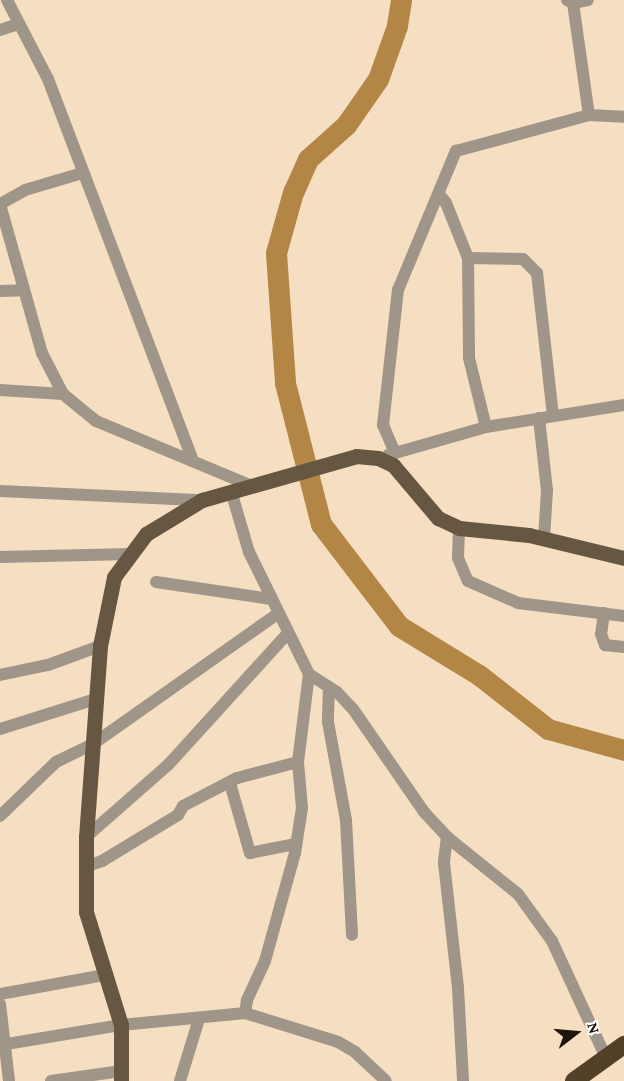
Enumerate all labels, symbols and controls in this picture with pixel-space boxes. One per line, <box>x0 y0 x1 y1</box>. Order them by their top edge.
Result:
north arrow <box>546 1003 606 1063</box>
text: N <box>584 1020 603 1035</box>

